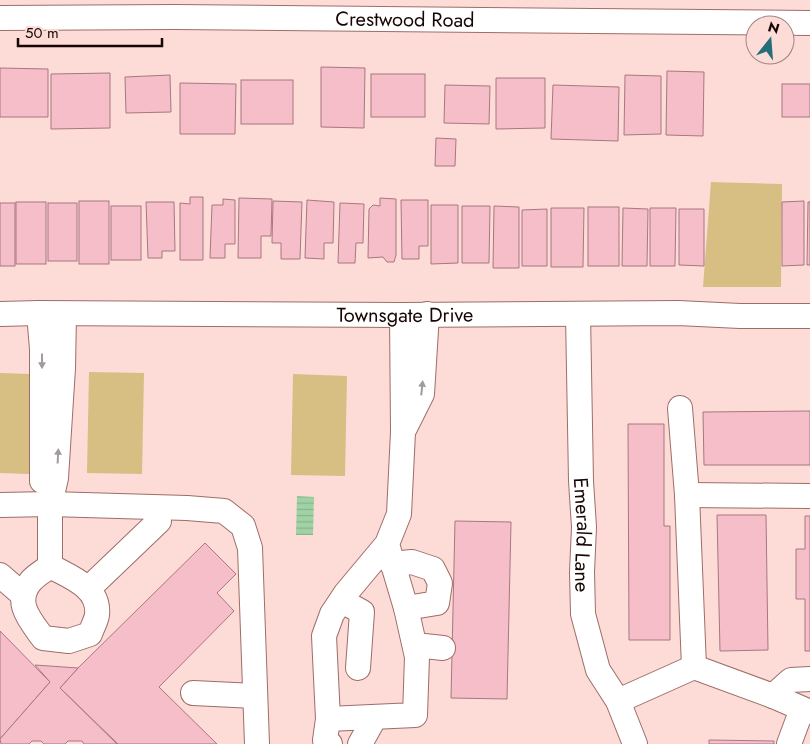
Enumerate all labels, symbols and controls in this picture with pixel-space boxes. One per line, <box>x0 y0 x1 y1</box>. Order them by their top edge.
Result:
street label: Crestwood Road <box>335 4 475 34</box>
scale bar <box>18 15 161 47</box>
north arrow <box>745 15 795 65</box>
text: N <box>766 16 782 39</box>
text: 50 m <box>25 22 59 44</box>
street label: Townsgate Drive <box>337 300 473 330</box>
one-way arrow <box>38 354 46 370</box>
one-way arrow <box>418 379 426 395</box>
one-way arrow <box>54 448 62 464</box>
street label: Emerald Lane <box>566 477 599 593</box>

